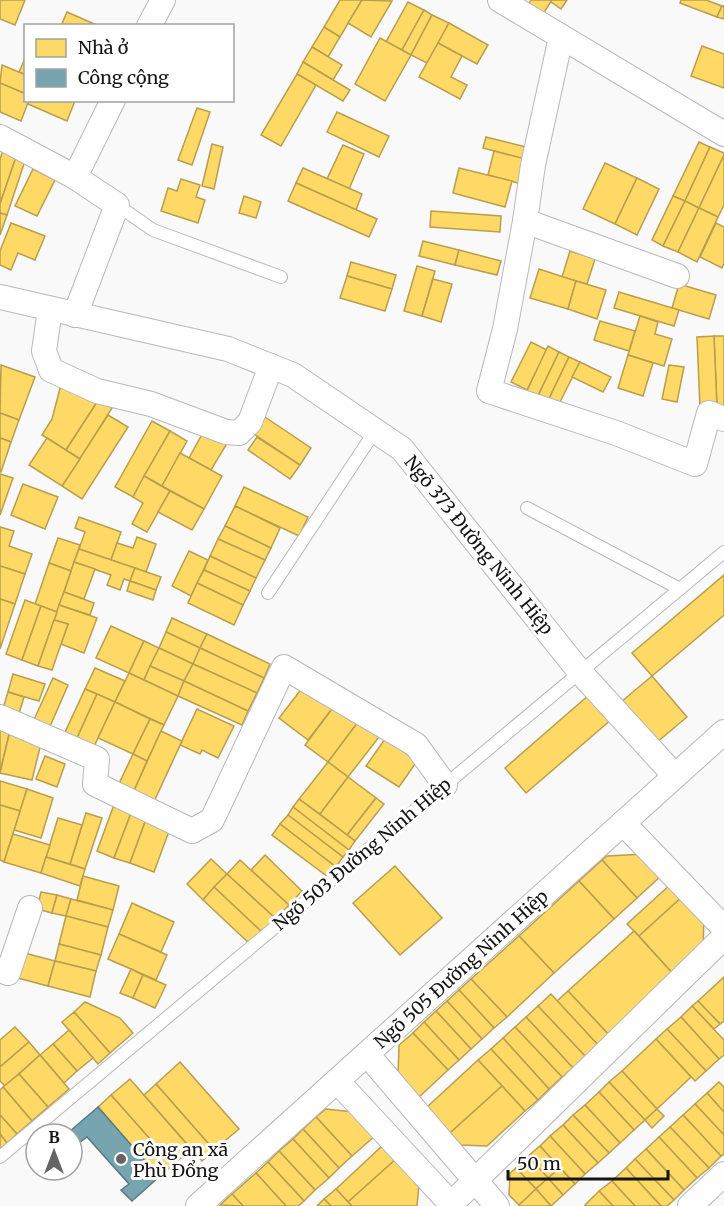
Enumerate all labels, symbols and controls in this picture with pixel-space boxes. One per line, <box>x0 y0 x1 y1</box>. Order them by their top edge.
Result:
legend <box>24 24 234 102</box>
text: Nhà ở <box>78 36 129 59</box>
text: Công cộng <box>78 66 169 89</box>
street label: Ngõ 373 Đường Ninh Hiệp <box>400 451 558 639</box>
street label: Ngõ 503 Đường Ninh Hiệp <box>268 773 456 935</box>
street label: Ngõ 505 Đường Ninh Hiệp <box>369 885 553 1053</box>
north arrow <box>24 1122 84 1182</box>
text: B <box>48 1127 60 1147</box>
place label: Công an xã Phù Đổng <box>133 1138 229 1182</box>
scale bar <box>508 1143 668 1181</box>
marker: Công an xã Phù Đổng <box>114 1152 128 1166</box>
text: 50 m <box>517 1152 561 1175</box>

